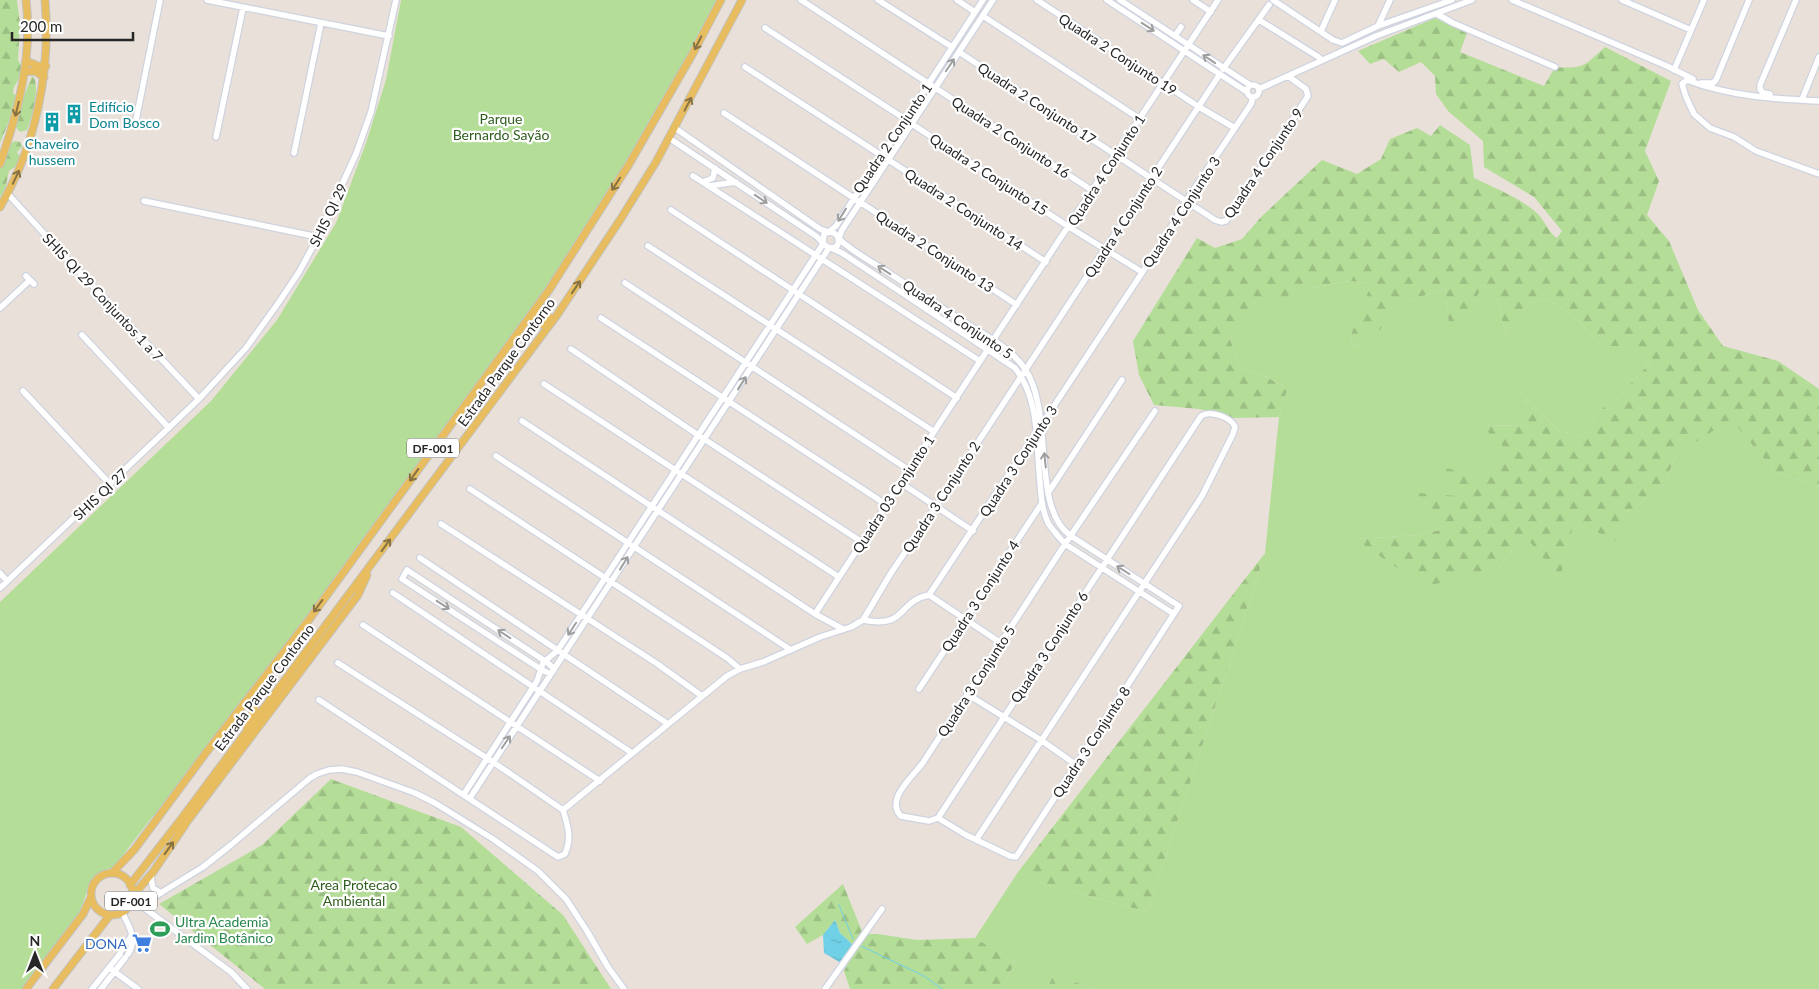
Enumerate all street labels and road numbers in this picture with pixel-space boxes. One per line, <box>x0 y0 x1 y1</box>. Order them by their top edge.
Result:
street label: Quadra 2 Conjunto 19 <box>1056 9 1180 99</box>
street label: Quadra 2 Conjunto 17 <box>975 58 1099 148</box>
street label: Quadra 2 Conjunto 1 <box>849 80 935 196</box>
street label: Quadra 2 Conjunto 16 <box>949 92 1073 182</box>
street label: Quadra 4 Conjunto 9 <box>1220 105 1306 221</box>
street label: Quadra 4 Conjunto 1 <box>1064 111 1148 229</box>
street label: Quadra 2 Conjunto 15 <box>927 129 1051 219</box>
street label: Quadra 4 Conjunto 3 <box>1139 153 1223 271</box>
street label: Quadra 4 Conjunto 2 <box>1081 163 1165 281</box>
street label: Quadra 2 Conjunto 14 <box>902 164 1026 254</box>
street label: SHIS QI 29 <box>305 181 351 249</box>
street label: Quadra 2 Conjunto 13 <box>873 206 997 296</box>
street label: SHIS QI 29 Conjuntos 1 a 7 <box>39 230 167 364</box>
street label: Quadra 4 Conjunto 5 <box>900 276 1016 362</box>
street label: Estrada Parque Contorno <box>454 294 558 430</box>
street label: Quadra 3 Conjunto 3 <box>976 402 1060 520</box>
street label: Quadra 03 Conjunto 1 <box>848 432 938 556</box>
road number: DF-001 <box>407 438 459 458</box>
street label: Quadra 3 Conjunto 2 <box>899 438 983 556</box>
street label: SHIS QI 27 <box>69 464 131 524</box>
street label: Quadra 3 Conjunto 4 <box>938 537 1022 655</box>
street label: Quadra 3 Conjunto 6 <box>1007 588 1091 706</box>
street label: Estrada Parque Contorno <box>211 620 317 754</box>
street label: Quadra 3 Conjunto 5 <box>934 622 1018 740</box>
street label: Quadra 3 Conjunto 8 <box>1049 683 1133 801</box>
road number: DF-001 <box>105 891 157 910</box>

